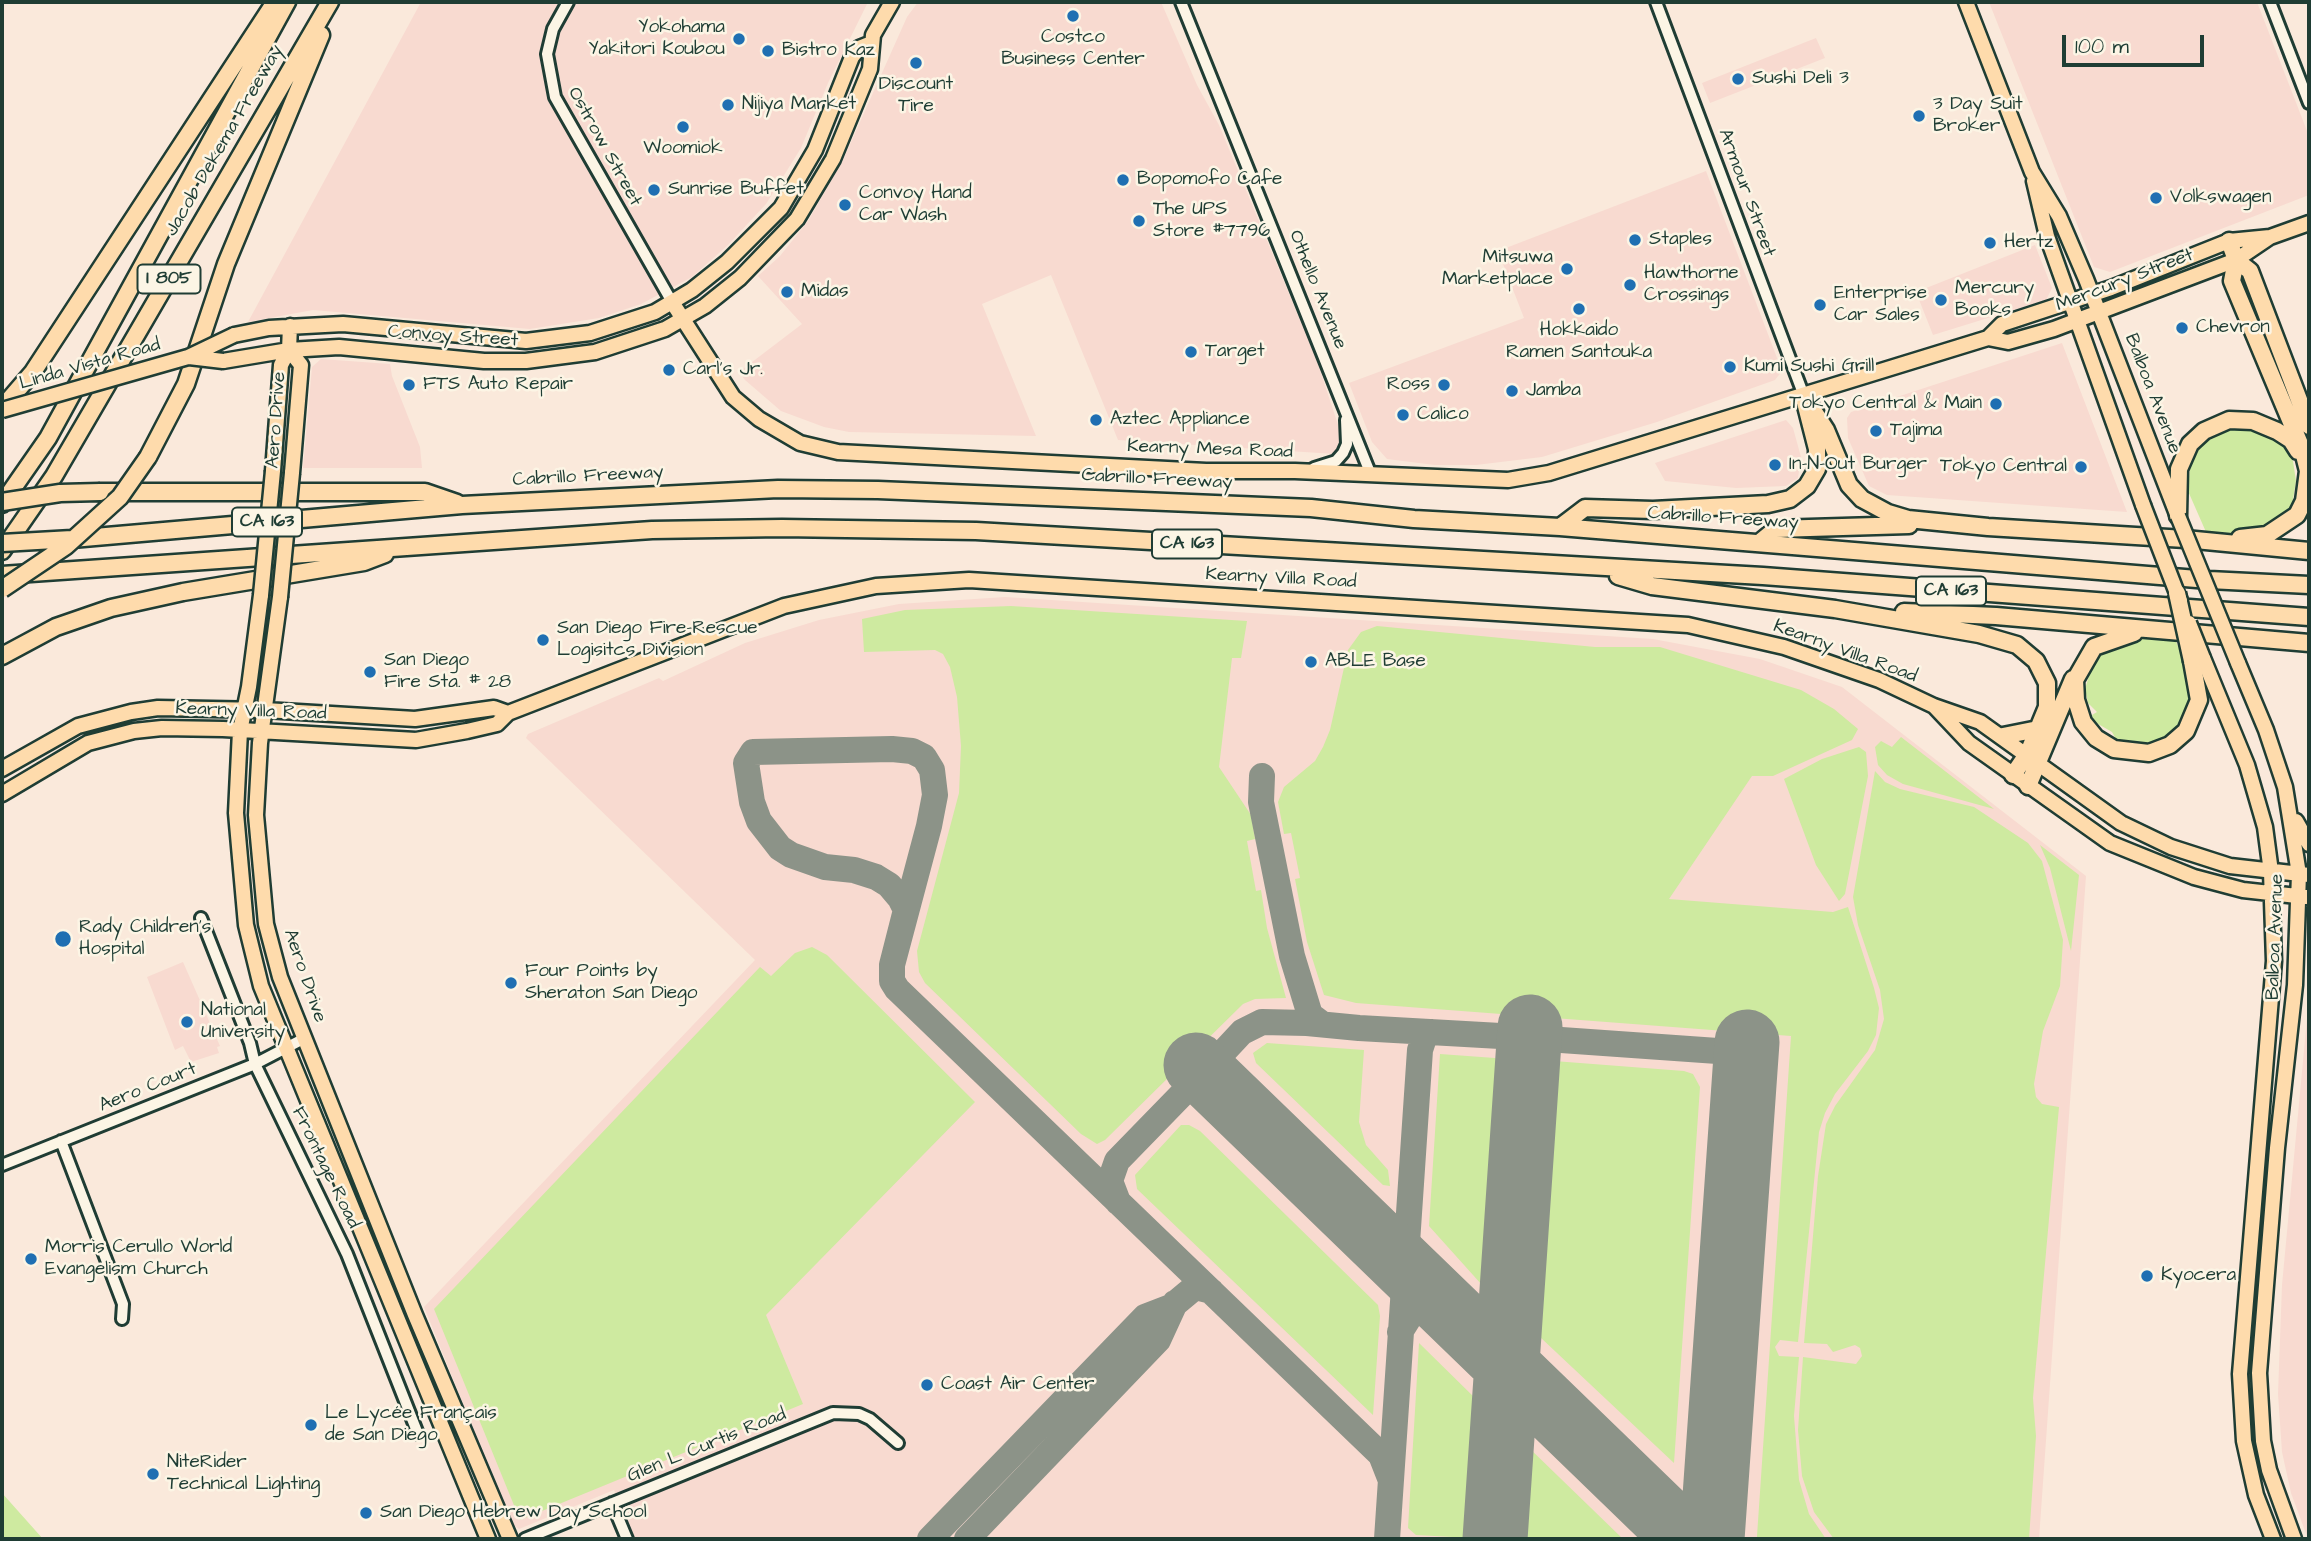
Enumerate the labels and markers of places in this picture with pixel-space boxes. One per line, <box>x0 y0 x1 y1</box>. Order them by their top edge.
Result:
marker: Costco Business Center <box>1065 8 1081 24</box>
place label: Yokohama Yakitori Koubou <box>588 17 725 61</box>
place label: Costco Business Center <box>1001 27 1145 71</box>
marker: Yokohama Yakitori Koubou <box>731 31 747 47</box>
place label: Bistro Kaz <box>782 40 875 62</box>
marker: Bistro Kaz <box>760 43 776 59</box>
marker: Discount Tire <box>908 55 924 71</box>
place label: Sushi Deli 3 <box>1752 68 1849 90</box>
marker: Sushi Deli 3 <box>1730 71 1746 87</box>
place label: Discount Tire <box>879 74 953 118</box>
place label: Nijiya Market <box>742 94 856 116</box>
place label: 3 Day Suit Broker <box>1933 94 2023 138</box>
marker: Nijiya Market <box>720 97 736 113</box>
marker: 3 Day Suit Broker <box>1911 108 1927 124</box>
marker: Woomiok <box>675 119 691 135</box>
place label: Woomiok <box>643 138 723 160</box>
place label: Bopomofo Cafe <box>1137 169 1282 191</box>
marker: Bopomofo Cafe <box>1115 172 1131 188</box>
place label: Sunrise Buffet <box>668 179 804 201</box>
marker: Sunrise Buffet <box>646 182 662 198</box>
place label: Convoy Hand Car Wash <box>859 183 972 227</box>
place label: Volkswagen <box>2170 187 2271 209</box>
marker: Volkswagen <box>2148 190 2164 206</box>
marker: Convoy Hand Car Wash <box>837 197 853 213</box>
place label: The UPS Store #7796 <box>1153 199 1270 243</box>
marker: The UPS Store #7796 <box>1131 213 1147 229</box>
place label: Staples <box>1649 229 1712 251</box>
marker: Staples <box>1627 232 1643 248</box>
place label: Hertz <box>2004 232 2053 254</box>
marker: Hertz <box>1982 235 1998 251</box>
place label: Mitsuwa Marketplace <box>1442 247 1553 291</box>
marker: Mitsuwa Marketplace <box>1559 261 1575 277</box>
place label: Hawthorne Crossings <box>1644 263 1739 307</box>
marker: Hawthorne Crossings <box>1622 277 1638 293</box>
place label: Mercury Books <box>1955 278 2034 322</box>
place label: Midas <box>801 281 849 303</box>
place label: Enterprise Car Sales <box>1834 283 1927 327</box>
marker: Midas <box>779 284 795 300</box>
marker: Mercury Books <box>1933 292 1949 308</box>
marker: Enterprise Car Sales <box>1812 297 1828 313</box>
marker: Hokkaido Ramen Santouka <box>1571 301 1587 317</box>
place label: Chevron <box>2196 317 2270 339</box>
place label: Hokkaido Ramen Santouka <box>1506 320 1652 364</box>
marker: Chevron <box>2174 320 2190 336</box>
place label: Target <box>1205 341 1265 363</box>
marker: Target <box>1183 344 1199 360</box>
place label: Kumi Sushi Grill <box>1744 356 1874 378</box>
place label: Carl's Jr. <box>683 359 763 381</box>
marker: Kumi Sushi Grill <box>1722 359 1738 375</box>
marker: Carl's Jr. <box>661 362 677 378</box>
place label: FTS Auto Repair <box>423 374 573 396</box>
place label: Ross <box>1387 374 1430 396</box>
marker: FTS Auto Repair <box>401 377 417 393</box>
marker: Ross <box>1436 377 1452 393</box>
place label: Jamba <box>1526 380 1581 402</box>
marker: Jamba <box>1504 383 1520 399</box>
place label: Tokyo Central & Main <box>1789 393 1982 415</box>
marker: Tokyo Central & Main <box>1988 396 2004 412</box>
place label: Calico <box>1417 404 1469 426</box>
marker: Calico <box>1395 407 1411 423</box>
place label: Aztec Appliance <box>1110 409 1250 431</box>
marker: Aztec Appliance <box>1088 412 1104 428</box>
place label: Tajima <box>1890 420 1942 442</box>
marker: Tajima <box>1868 423 1884 439</box>
place label: In-N-Out Burger <box>1789 454 1927 476</box>
place label: Tokyo Central <box>1940 456 2067 478</box>
marker: In-N-Out Burger <box>1767 457 1783 473</box>
marker: Tokyo Central <box>2073 459 2089 475</box>
place label: San Diego Fire-Rescue Logisitcs Division <box>557 618 758 662</box>
marker: San Diego Fire-Rescue Logisitcs Division <box>535 632 551 648</box>
place label: San Diego Fire Sta. # 28 <box>384 650 511 694</box>
place label: ABLE Base <box>1325 651 1426 673</box>
marker: ABLE Base <box>1303 654 1319 670</box>
marker: San Diego Fire Sta. # 28 <box>362 664 378 680</box>
place label: Rady Children's Hospital <box>79 917 211 961</box>
marker: Rady Children's Hospital <box>53 929 73 949</box>
place label: Four Points by Sheraton San Diego <box>525 961 697 1005</box>
marker: Four Points by Sheraton San Diego <box>503 975 519 991</box>
place label: National University <box>201 1000 285 1044</box>
marker: National University <box>179 1014 195 1030</box>
place label: Morris Cerullo World Evangelism Church <box>45 1237 232 1281</box>
marker: Morris Cerullo World Evangelism Church <box>23 1251 39 1267</box>
place label: Kyocera <box>2161 1265 2236 1287</box>
marker: Kyocera <box>2139 1268 2155 1284</box>
place label: Coast Air Center <box>941 1374 1094 1396</box>
marker: Coast Air Center <box>919 1377 935 1393</box>
place label: Le Lycée Français de San Diego <box>325 1403 497 1447</box>
marker: Le Lycée Français de San Diego <box>303 1417 319 1433</box>
place label: NiteRider Technical Lighting <box>167 1452 320 1496</box>
marker: NiteRider Technical Lighting <box>145 1466 161 1482</box>
place label: San Diego Hebrew Day School <box>380 1502 647 1524</box>
marker: San Diego Hebrew Day School <box>358 1505 374 1521</box>

